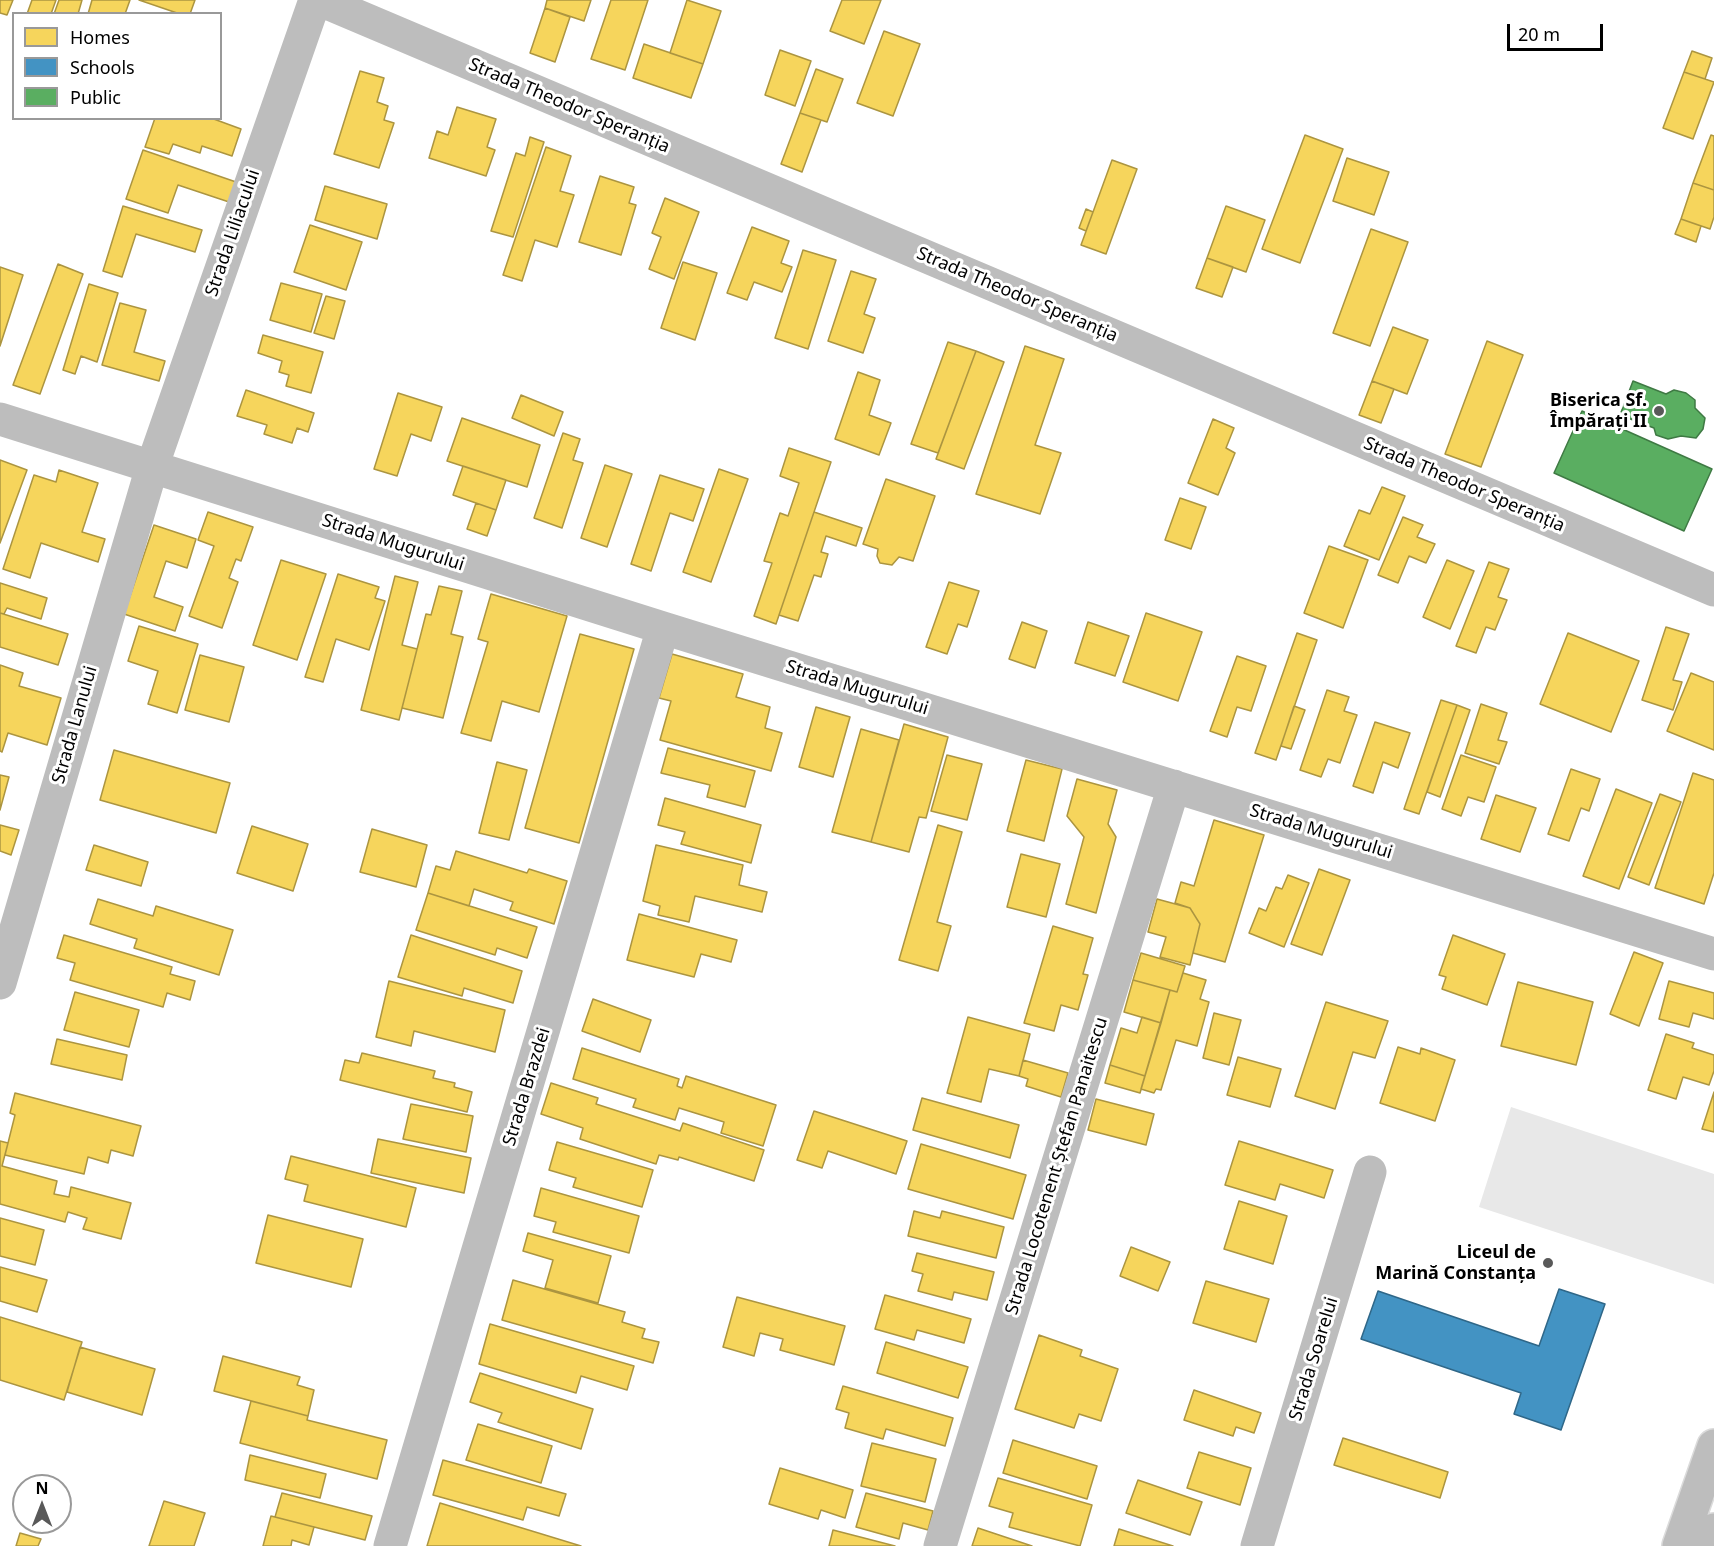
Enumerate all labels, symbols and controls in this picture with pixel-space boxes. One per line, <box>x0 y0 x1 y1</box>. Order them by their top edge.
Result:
legend <box>12 12 222 120</box>
scale bar <box>1510 12 1606 50</box>
text: 20 m <box>1518 22 1560 46</box>
text: Homes <box>70 25 130 49</box>
street label: Strada Theodor Speranția <box>465 54 673 158</box>
text: Schools <box>70 55 135 79</box>
text: Public <box>70 85 121 109</box>
street label: Strada Liliacului <box>201 167 265 299</box>
street label: Strada Theodor Speranția <box>913 243 1121 347</box>
place label: Biserica Sf. Împărați II <box>1550 390 1647 432</box>
marker: Biserica Sf. Împărați II <box>1652 404 1666 418</box>
street label: Strada Theodor Speranția <box>1360 433 1568 537</box>
street label: Strada Mugurului <box>319 510 467 576</box>
street label: Strada Mugurului <box>783 656 931 720</box>
street label: Strada Lanului <box>48 664 102 786</box>
street label: Strada Mugurului <box>1247 800 1395 864</box>
street label: Strada Locotenent Ștefan Panaitescu <box>1001 1015 1113 1317</box>
street label: Strada Brazdei <box>499 1025 555 1149</box>
place label: Liceul de Marină Constanța <box>1375 1242 1536 1284</box>
marker: Liceul de Marină Constanța <box>1541 1256 1555 1270</box>
street label: Strada Soarelui <box>1285 1295 1343 1423</box>
north arrow <box>12 1474 72 1534</box>
text: N <box>35 1477 49 1499</box>

